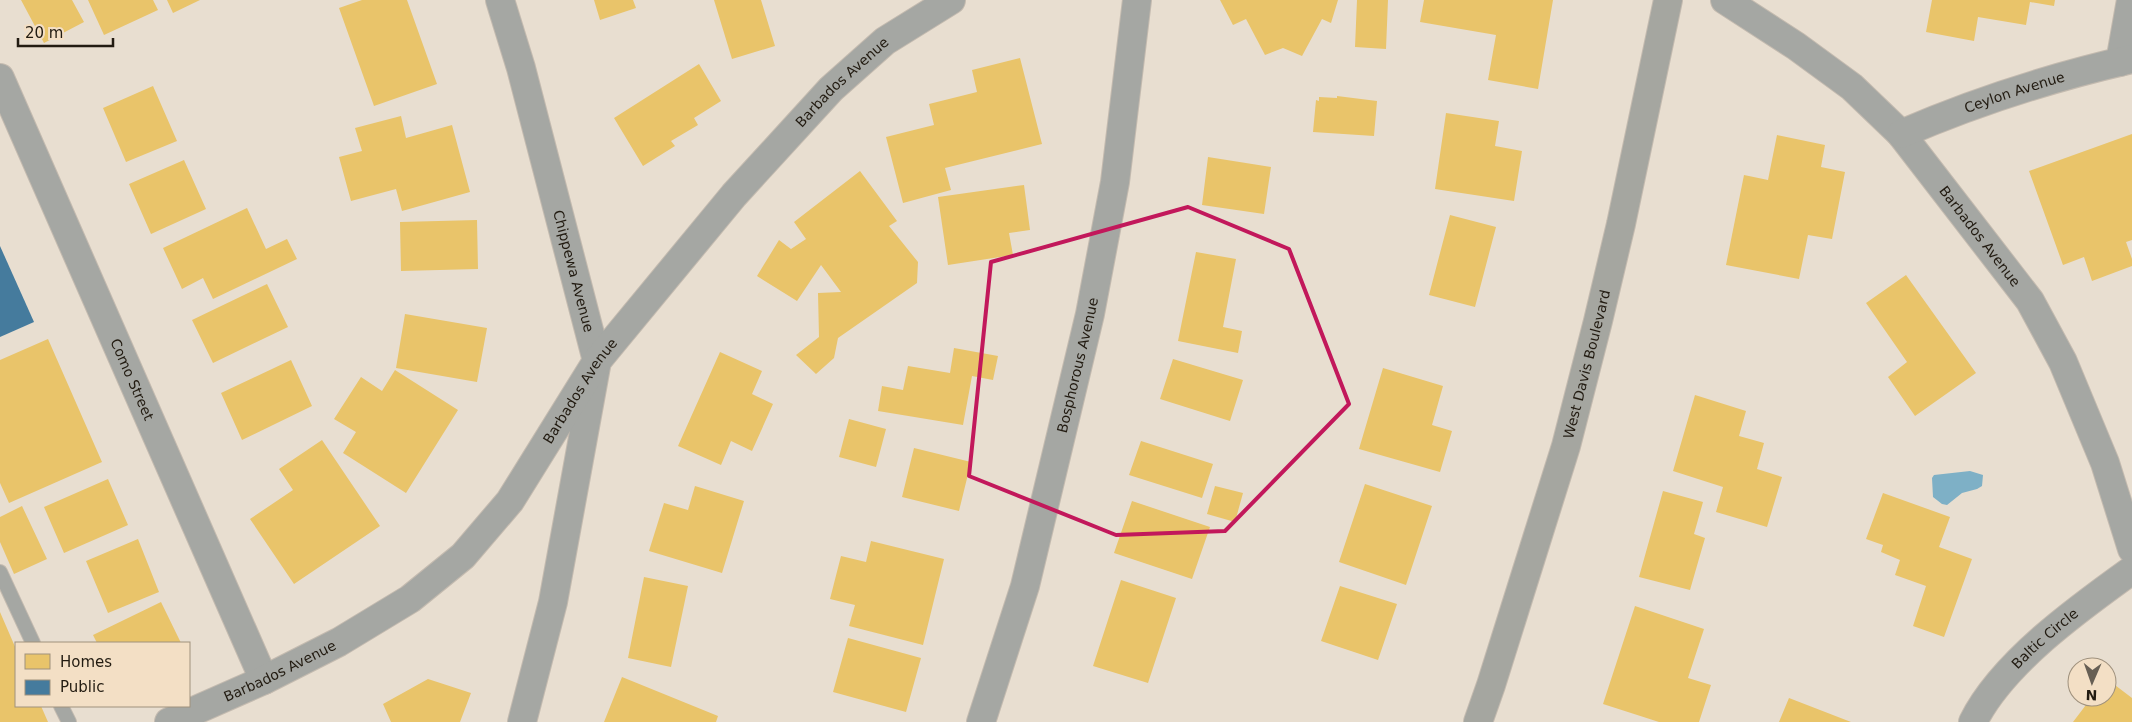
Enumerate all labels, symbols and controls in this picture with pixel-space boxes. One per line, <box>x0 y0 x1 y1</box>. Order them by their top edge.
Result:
scale bar <box>18 15 112 47</box>
text: 20 m <box>25 24 63 42</box>
street label: Barbados Avenue <box>792 34 892 130</box>
street label: Ceylon Avenue <box>1962 69 2066 116</box>
street label: Barbados Avenue <box>1936 183 2024 290</box>
street label: Chippewa Avenue <box>550 208 597 334</box>
street label: West Davis Boulevard <box>1560 288 1613 440</box>
street label: Bosphorous Avenue <box>1054 296 1101 434</box>
street label: Barbados Avenue <box>540 335 620 447</box>
street label: Como Street <box>107 336 157 423</box>
street label: Baltic Circle <box>2008 605 2081 672</box>
street label: Barbados Avenue <box>221 637 339 705</box>
legend <box>15 642 190 707</box>
text: Homes <box>60 653 112 671</box>
north arrow <box>2067 657 2117 707</box>
text: Public <box>60 678 104 696</box>
text: N <box>2085 687 2098 703</box>

